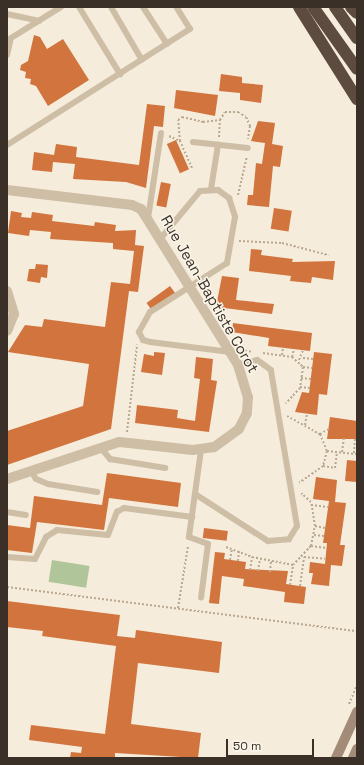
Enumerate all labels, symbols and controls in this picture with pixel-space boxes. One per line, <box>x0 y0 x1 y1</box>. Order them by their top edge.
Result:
street label: Rue Jean-Baptiste Corot <box>157 212 263 376</box>
scale bar <box>228 731 316 757</box>
text: 50 m <box>233 738 261 754</box>

